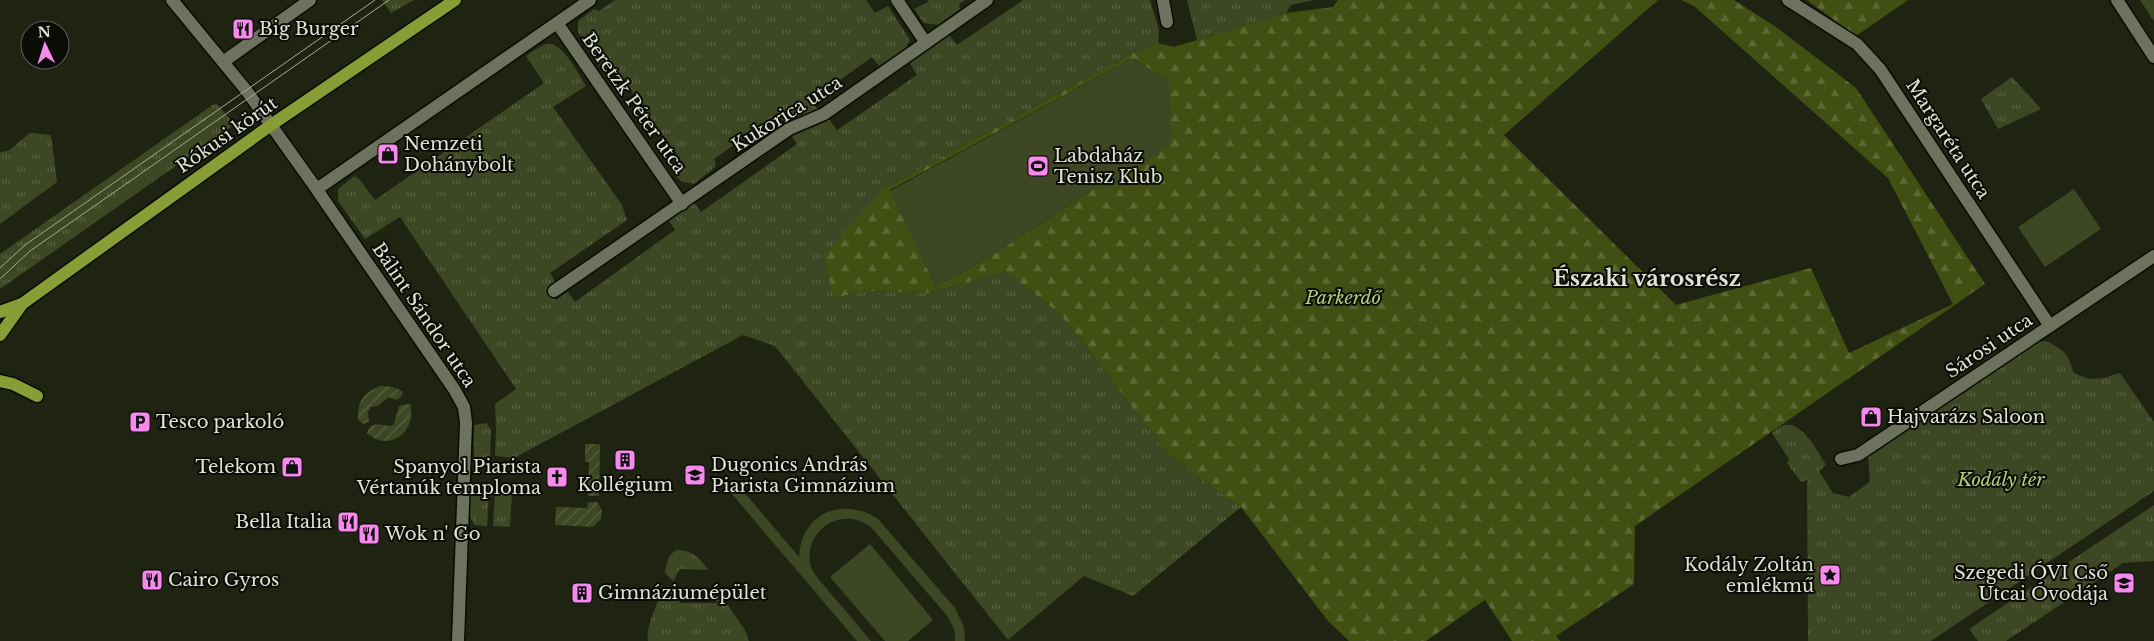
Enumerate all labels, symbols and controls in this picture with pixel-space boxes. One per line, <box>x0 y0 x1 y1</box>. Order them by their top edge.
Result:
restaurant icon: Big Burger <box>231 17 255 41</box>
place label: Big Burger <box>259 18 359 40</box>
north arrow <box>20 20 70 70</box>
text: N <box>37 23 51 41</box>
street label: Beretzk Péter utca <box>577 28 691 178</box>
street label: Kukorica utca <box>728 71 846 157</box>
street label: Margaréta utca <box>1901 75 1995 203</box>
street label: Rókusi körút <box>172 92 282 178</box>
place label: Nemzeti Dohánybolt <box>404 133 514 176</box>
shop icon: Nemzeti Dohánybolt <box>376 142 400 166</box>
place label: Labdaház Tenisz Klub <box>1054 145 1162 188</box>
sports icon: Labdaház Tenisz Klub <box>1026 154 1050 178</box>
street label: Bálint Sándor utca <box>367 238 481 392</box>
district label: Északi városrész <box>1553 264 1741 292</box>
park label: Parkerdő <box>1304 287 1382 309</box>
street label: Sárosi utca <box>1942 309 2037 383</box>
shop icon: Hajvarázs Saloon <box>1859 405 1883 429</box>
place label: Hajvarázs Saloon <box>1887 406 2045 428</box>
parking icon: Tesco parkoló <box>128 410 152 434</box>
place label: Tesco parkoló <box>156 411 284 433</box>
building icon: Kollégium <box>613 448 637 472</box>
place label: Dugonics András Piarista Gimnázium <box>711 454 895 497</box>
shop icon: Telekom <box>280 455 304 479</box>
place label: Telekom <box>195 456 276 478</box>
place label: Spanyol Piarista Vértanúk temploma <box>356 456 541 499</box>
school or university icon: Dugonics András Piarista Gimnázium <box>683 463 707 487</box>
church icon: Spanyol Piarista Vértanúk temploma <box>545 465 569 489</box>
park label: Kodály tér <box>1956 469 2045 491</box>
place label: Kollégium <box>577 474 673 496</box>
restaurant icon: Bella Italia <box>336 510 360 534</box>
place label: Bella Italia <box>235 511 332 533</box>
restaurant icon: Wok n' Go <box>357 522 381 546</box>
place label: Wok n' Go <box>384 523 481 545</box>
place label: Kodály Zoltán emlékmű <box>1684 554 1814 597</box>
place label: Szegedi ÓVI Cső Utcai Óvodája <box>1954 561 2108 605</box>
place icon: Kodály Zoltán emlékmű <box>1818 563 1842 587</box>
restaurant icon: Cairo Gyros <box>140 568 164 592</box>
place label: Cairo Gyros <box>168 569 279 591</box>
school or university icon: Szegedi ÓVI Cső Utcai Óvodája <box>2112 571 2136 595</box>
building icon: Gimnáziumépület <box>570 581 594 605</box>
place label: Gimnáziumépület <box>598 582 767 604</box>

